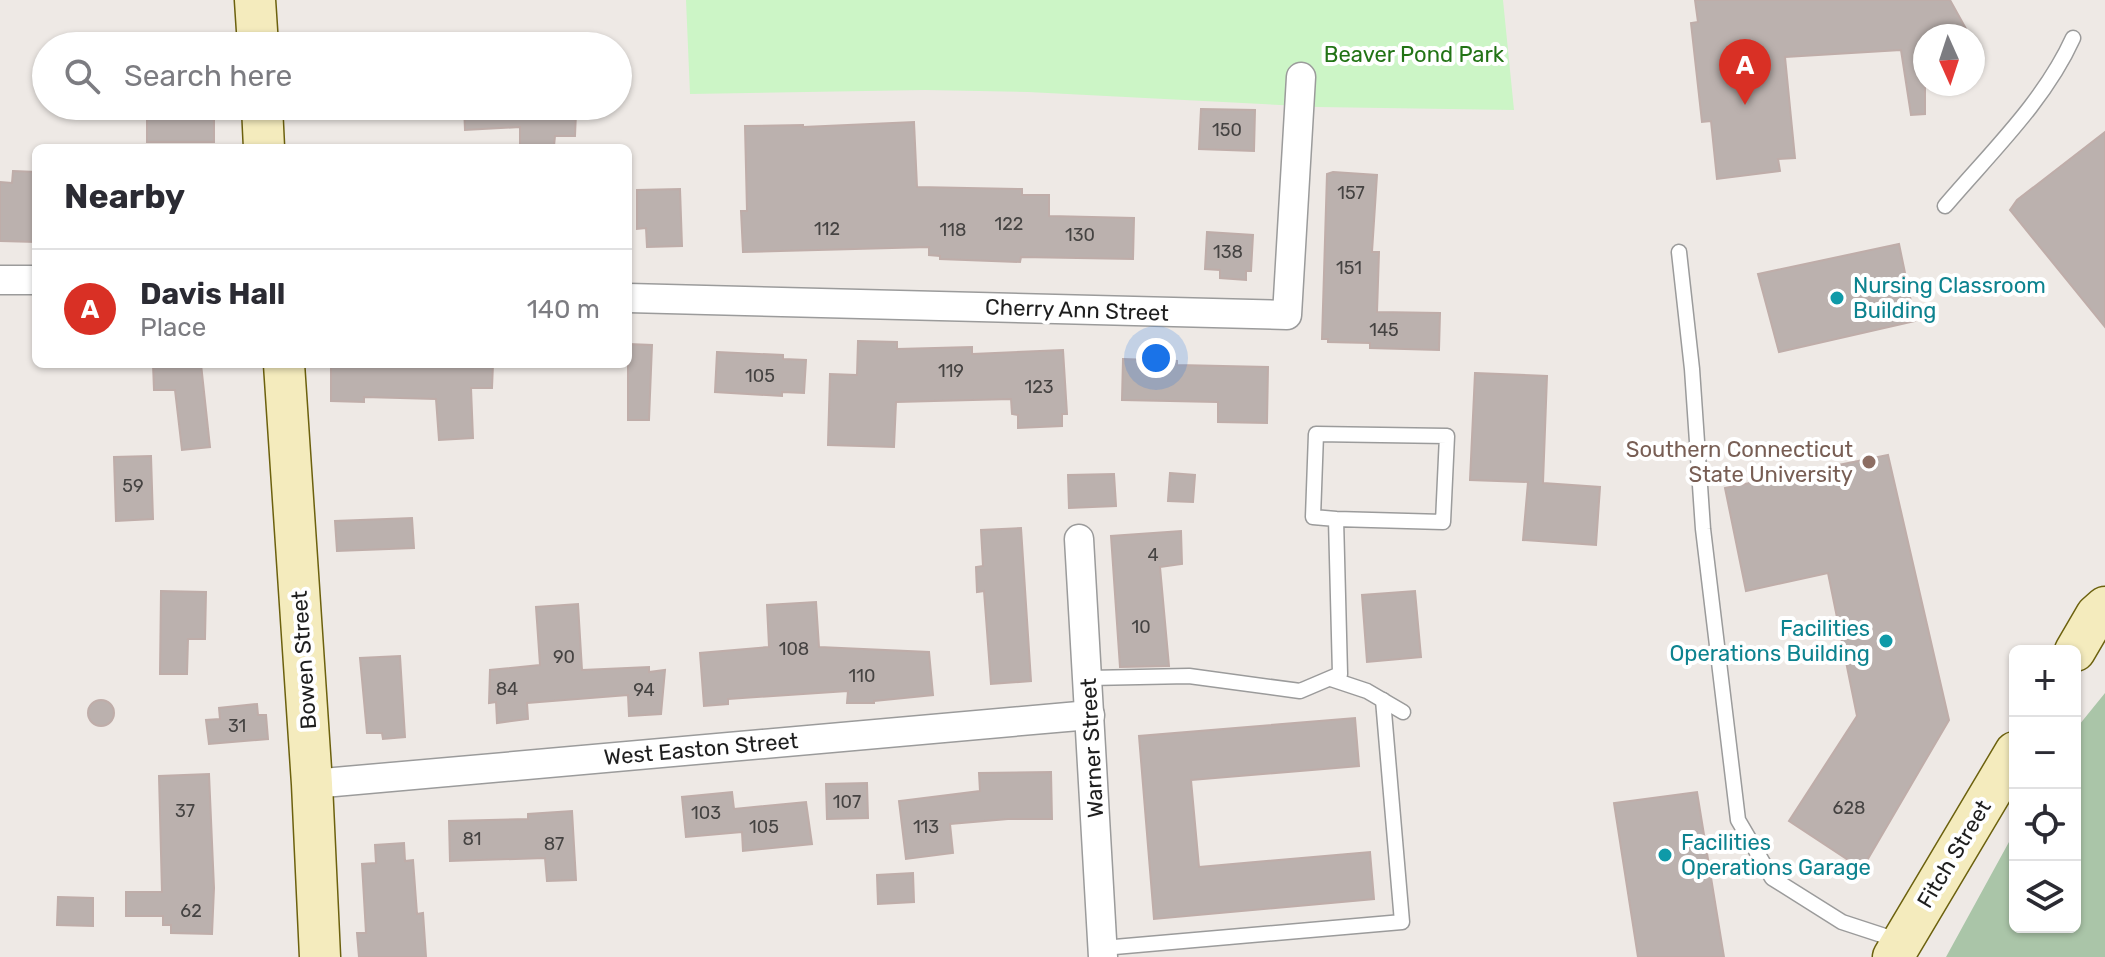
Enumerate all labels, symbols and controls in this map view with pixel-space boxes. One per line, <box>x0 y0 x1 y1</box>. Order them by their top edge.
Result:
north arrow <box>1913 24 1985 96</box>
search box <box>32 32 632 120</box>
pin: A <box>1719 39 1771 105</box>
park label: Beaver Pond Park <box>1324 41 1505 68</box>
icon: search <box>60 54 104 98</box>
text: Search here <box>124 58 292 94</box>
house number: 150 <box>1212 119 1242 141</box>
text: Nearby <box>64 176 185 217</box>
house number: 157 <box>1337 182 1365 204</box>
house number: 122 <box>995 213 1023 235</box>
house number: 112 <box>814 218 840 240</box>
house number: 118 <box>940 219 966 241</box>
house number: 130 <box>1065 224 1095 246</box>
house number: 138 <box>1213 241 1243 263</box>
house number: 151 <box>1336 257 1362 279</box>
place label: Nursing Classroom Building <box>1853 272 2046 324</box>
text: Davis Hall <box>140 276 285 312</box>
marker: Nursing Classroom Building <box>1828 289 1846 307</box>
street label: Cherry Ann Street <box>985 293 1170 327</box>
text: A <box>81 294 99 325</box>
text: 140 m <box>527 294 600 325</box>
text: Place <box>140 312 206 343</box>
house number: 145 <box>1369 319 1399 341</box>
your location <box>1136 338 1176 378</box>
house number: 119 <box>938 360 964 382</box>
house number: 105 <box>745 365 775 387</box>
house number: 123 <box>1024 376 1054 398</box>
place label: Southern Connecticut State University <box>1626 436 1853 488</box>
marker: Southern Connecticut State University <box>1860 453 1878 471</box>
house number: 59 <box>122 475 144 497</box>
house number: 4 <box>1147 544 1159 566</box>
street label: Bowen Street <box>286 589 322 730</box>
place label: Facilities Operations Building <box>1669 615 1870 667</box>
house number: 10 <box>1131 616 1151 638</box>
marker: Facilities Operations Building <box>1877 632 1895 650</box>
house number: 108 <box>779 638 809 660</box>
map controls <box>2009 645 2081 933</box>
button: + <box>2009 645 2081 717</box>
house number: 90 <box>553 646 575 668</box>
house number: 110 <box>849 665 875 687</box>
street label: Warner Street <box>1075 677 1109 819</box>
house number: 84 <box>496 678 518 700</box>
house number: 94 <box>633 679 655 701</box>
house number: 31 <box>228 715 246 737</box>
button: − <box>2009 717 2081 789</box>
street label: West Easton Street <box>603 727 800 771</box>
button: locate <box>2009 789 2081 861</box>
house number: 107 <box>833 791 861 813</box>
street label: Fitch Street <box>1911 795 1997 913</box>
house number: 628 <box>1833 797 1865 819</box>
house number: 37 <box>175 800 195 822</box>
house number: 103 <box>691 802 721 824</box>
house number: 105 <box>749 816 779 838</box>
house number: 113 <box>913 816 939 838</box>
house number: 81 <box>462 828 482 850</box>
place label: Facilities Operations Garage <box>1681 829 1871 881</box>
house number: 87 <box>544 833 564 855</box>
marker: Facilities Operations Garage <box>1656 846 1674 864</box>
button: layers <box>2009 861 2081 933</box>
house number: 62 <box>180 900 202 922</box>

